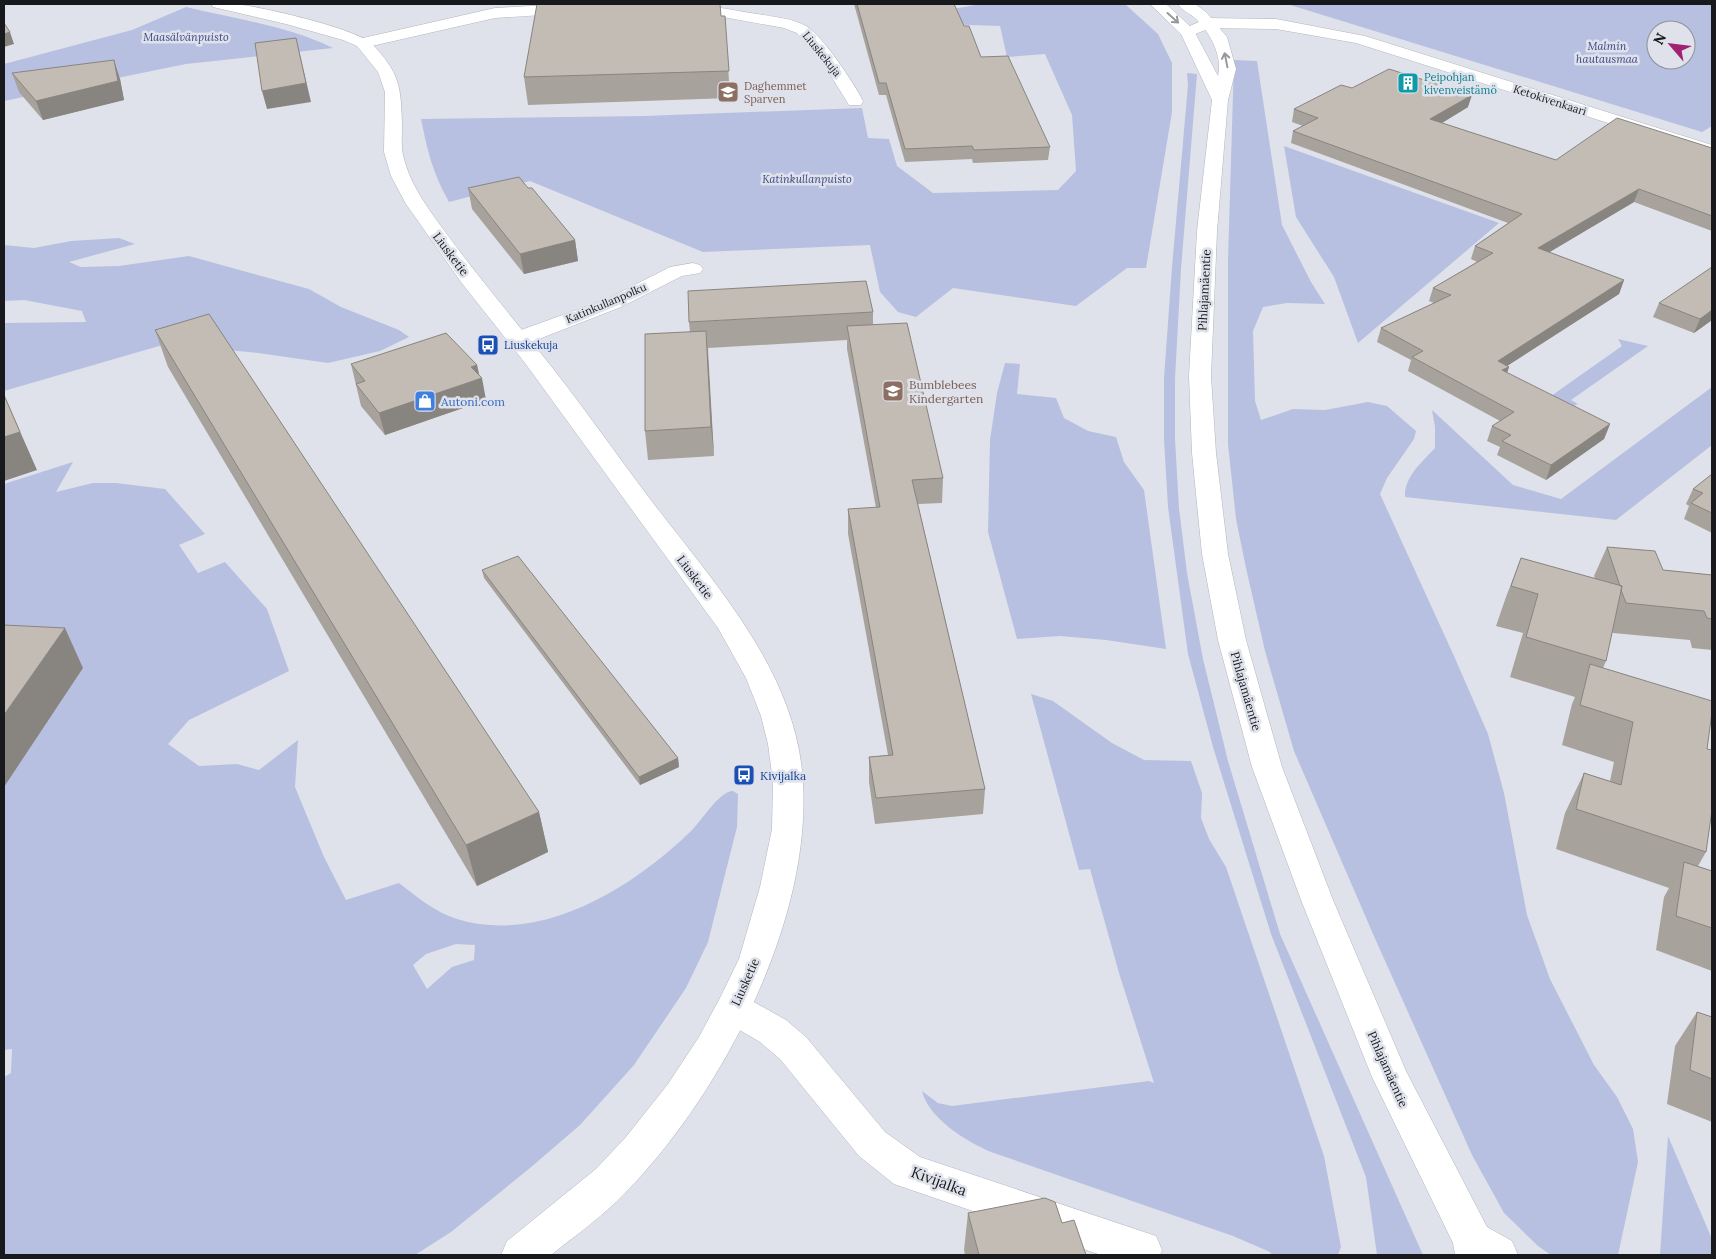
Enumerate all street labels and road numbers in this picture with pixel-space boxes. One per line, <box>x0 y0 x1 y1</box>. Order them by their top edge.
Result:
street label: Liuskekuja <box>800 29 845 80</box>
street label: Ketokivenkaari <box>1512 82 1588 118</box>
street label: Liusketie <box>430 229 472 279</box>
street label: Pihlajamäentie <box>1194 248 1214 331</box>
street label: Katinkullanpolku <box>563 280 649 326</box>
street label: Liusketie <box>674 552 716 602</box>
street label: Pihlajamäentie <box>1228 650 1265 733</box>
street label: Liusketie <box>728 956 762 1008</box>
street label: Pihlajamäentie <box>1365 1029 1412 1110</box>
street label: Kivijalka <box>909 1162 970 1200</box>

